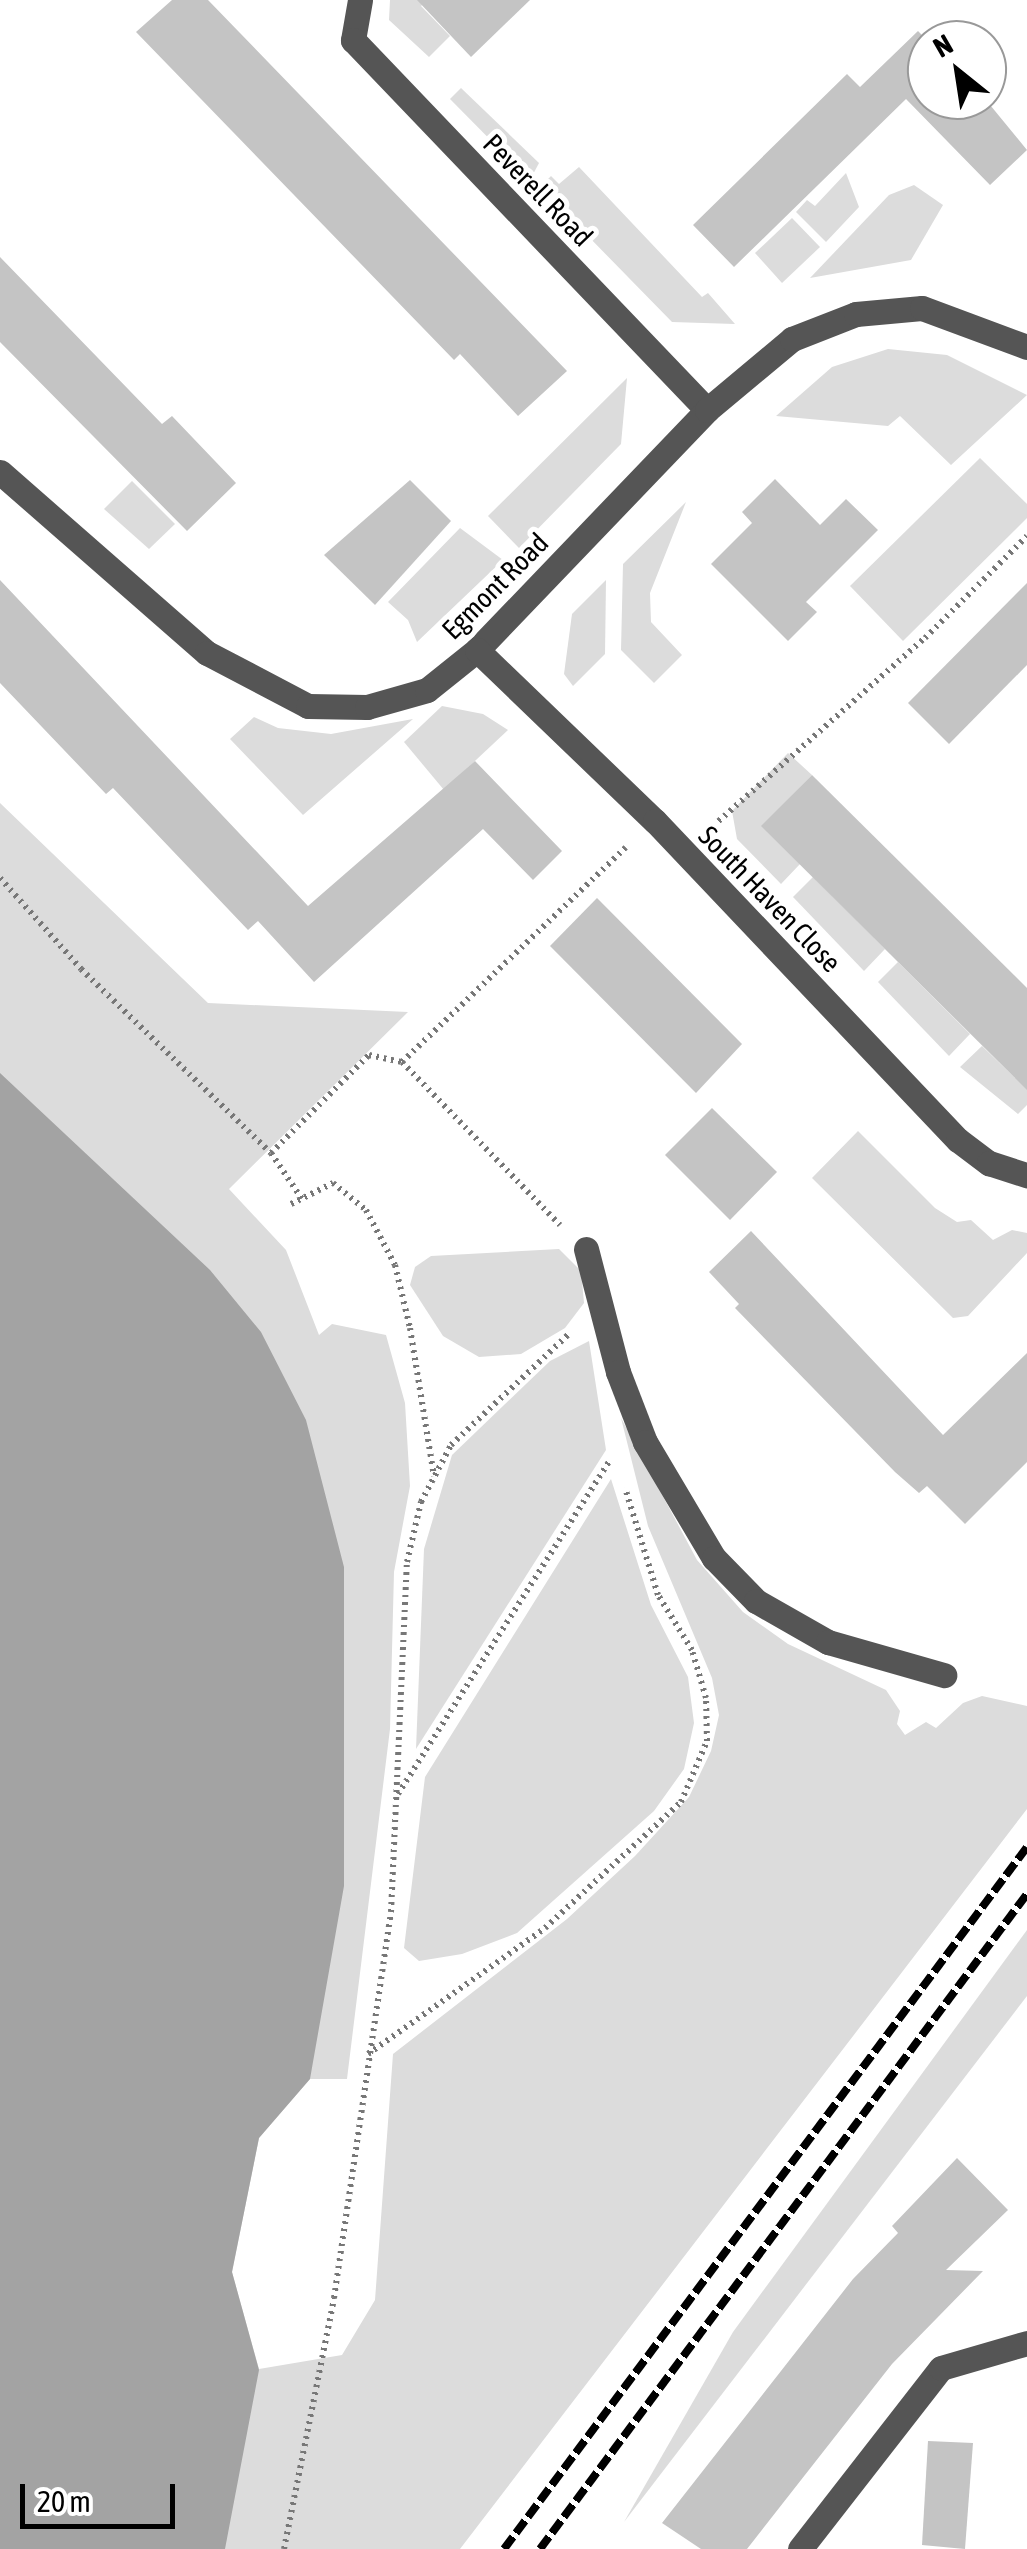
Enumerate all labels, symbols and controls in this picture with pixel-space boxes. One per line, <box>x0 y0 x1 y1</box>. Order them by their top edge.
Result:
north arrow <box>907 20 1007 120</box>
text: N <box>928 28 958 64</box>
street label: Peverell Road <box>476 127 600 253</box>
street label: Egmont Road <box>435 526 555 646</box>
street label: South Haven Close <box>692 819 848 979</box>
scale bar <box>25 2464 180 2526</box>
text: 20 m <box>37 2484 91 2518</box>

